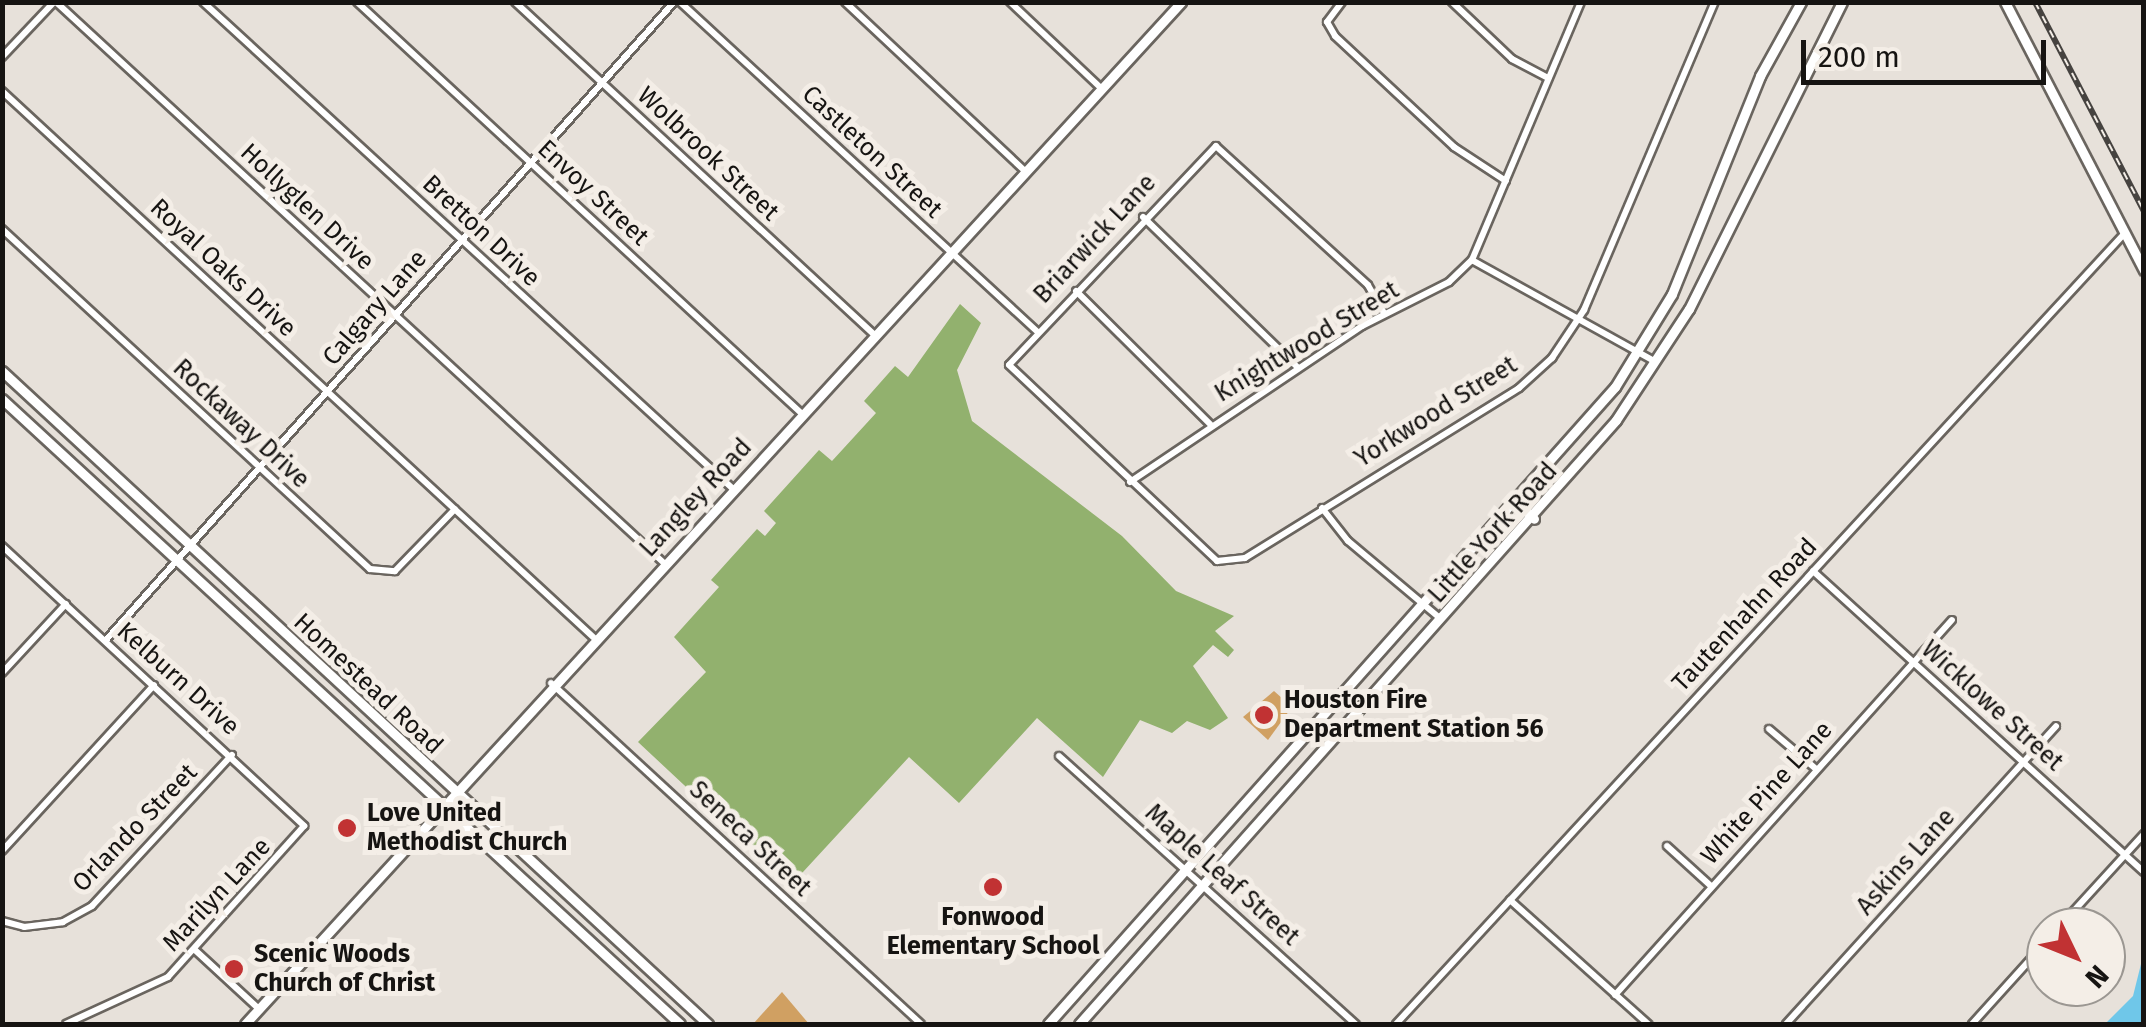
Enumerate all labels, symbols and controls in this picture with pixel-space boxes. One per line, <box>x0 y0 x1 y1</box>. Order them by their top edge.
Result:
scale bar <box>1806 20 2051 82</box>
text: 200 m <box>1818 39 1900 75</box>
street label: Castleton Street <box>796 79 948 225</box>
street label: Wolbrook Street <box>631 81 785 227</box>
street label: Envoy Street <box>531 134 655 252</box>
street label: Hollyglen Drive <box>234 137 380 277</box>
street label: Briarwick Lane <box>1028 168 1162 310</box>
street label: Bretton Drive <box>416 169 546 293</box>
street label: Royal Oaks Drive <box>144 193 302 343</box>
street label: Calgary Lane <box>317 244 433 372</box>
street label: Knightwood Street <box>1209 275 1405 409</box>
street label: Yorkwood Street <box>1349 350 1523 474</box>
street label: Rockaway Drive <box>167 353 315 495</box>
street label: Langley Road <box>634 433 758 563</box>
street label: Little York Road <box>1422 457 1564 609</box>
street label: Tautenhahn Road <box>1666 532 1824 698</box>
street label: Homestead Road <box>287 607 449 761</box>
street label: Kelburn Drive <box>111 616 245 742</box>
street label: Wicklowe Street <box>1915 635 2069 777</box>
place label: Houston Fire Department Station 56 <box>1284 686 1544 745</box>
marker: Houston Fire Department Station 56 <box>1253 704 1275 726</box>
street label: White Pine Lane <box>1695 715 1839 871</box>
street label: Orlando Street <box>66 758 204 898</box>
street label: Seneca Street <box>683 775 817 903</box>
street label: Maple Leaf Street <box>1139 798 1305 952</box>
place label: Love United Methodist Church <box>367 799 567 858</box>
street label: Askins Lane <box>1850 803 1962 921</box>
marker: Love United Methodist Church <box>336 817 358 839</box>
street label: Marilyn Lane <box>157 832 277 958</box>
marker: Fonwood Elementary School <box>982 876 1004 898</box>
place label: Fonwood Elementary School <box>887 903 1099 962</box>
north arrow <box>2026 907 2126 1007</box>
place label: Scenic Woods Church of Christ <box>254 940 435 999</box>
marker: Scenic Woods Church of Christ <box>223 958 245 980</box>
text: N <box>2078 958 2115 994</box>

